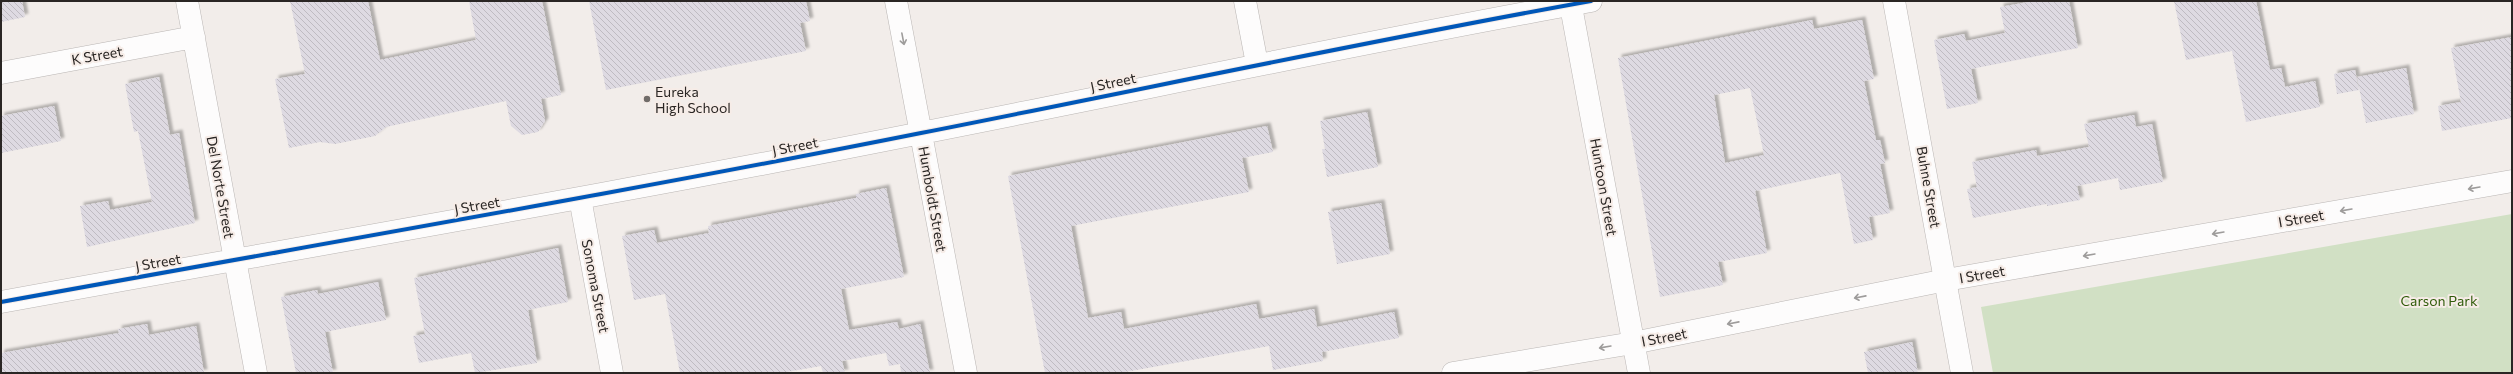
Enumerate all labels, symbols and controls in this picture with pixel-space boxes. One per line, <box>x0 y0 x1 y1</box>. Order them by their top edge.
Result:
one-way arrow <box>899 32 907 45</box>
street label: K Street <box>70 42 124 68</box>
street label: J Street <box>1089 69 1138 95</box>
place label: Eureka High School <box>655 83 731 116</box>
marker: Eureka High School <box>642 94 652 104</box>
street label: J Street <box>771 133 820 159</box>
street label: Del Norte Street <box>204 134 238 240</box>
street label: Huntoon Street <box>1587 137 1621 237</box>
street label: Humboldt Street <box>915 145 951 253</box>
street label: Buhne Street <box>1913 145 1945 229</box>
one-way arrow <box>2467 184 2480 192</box>
street label: J Street <box>453 193 502 217</box>
street label: I Street <box>2277 206 2325 230</box>
one-way arrow <box>2339 206 2352 214</box>
one-way arrow <box>2211 229 2224 237</box>
street label: Sonoma Street <box>579 238 613 334</box>
street label: J Street <box>134 250 183 274</box>
one-way arrow <box>2083 251 2096 259</box>
street label: I Street <box>1958 262 2006 286</box>
park label: Carson Park <box>2401 292 2478 309</box>
one-way arrow <box>1854 294 1867 302</box>
one-way arrow <box>1727 319 1740 327</box>
street label: I Street <box>1640 324 1689 350</box>
one-way arrow <box>1599 344 1612 352</box>

